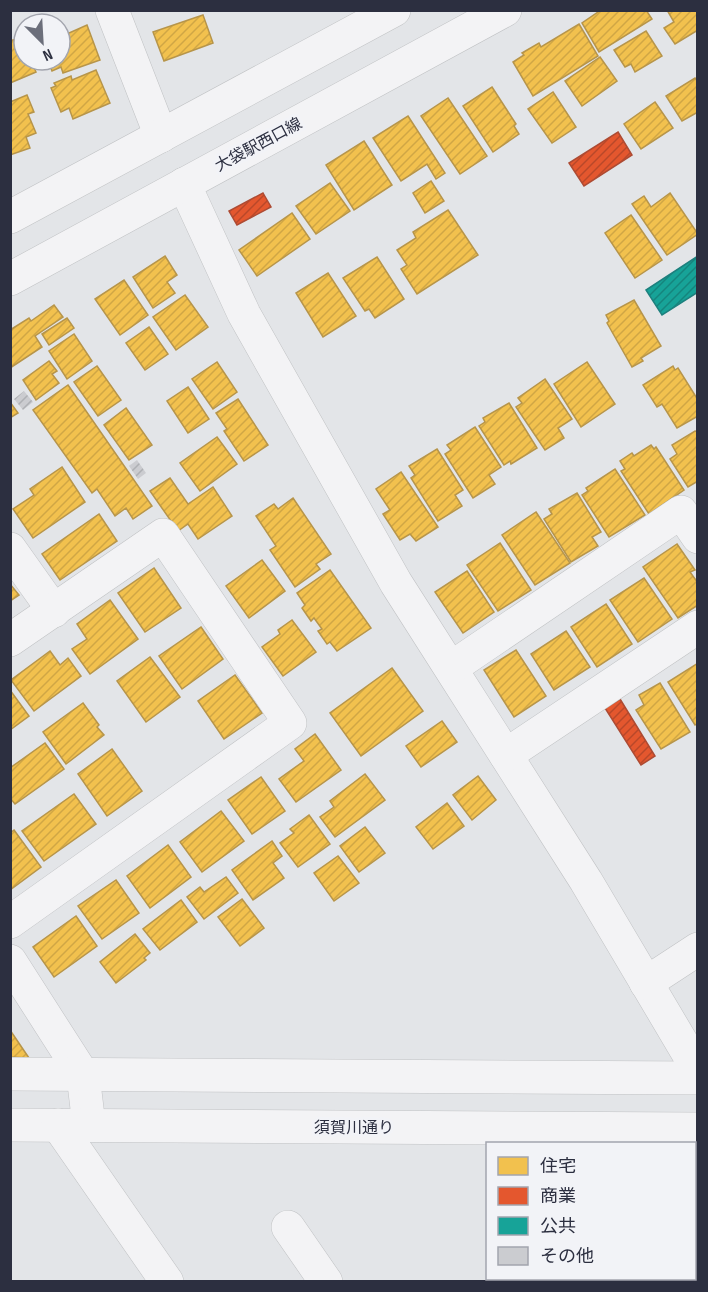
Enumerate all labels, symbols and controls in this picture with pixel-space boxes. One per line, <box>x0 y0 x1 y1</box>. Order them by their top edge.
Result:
north arrow <box>12 12 72 72</box>
text: N <box>40 44 55 65</box>
street label: 大袋駅西口線 <box>212 114 306 176</box>
street label: 須賀川通り <box>314 1119 394 1138</box>
legend <box>486 1142 696 1280</box>
text: 住宅 <box>540 1156 576 1177</box>
text: 商業 <box>540 1186 576 1207</box>
text: 公共 <box>540 1216 576 1237</box>
text: その他 <box>540 1246 594 1267</box>

